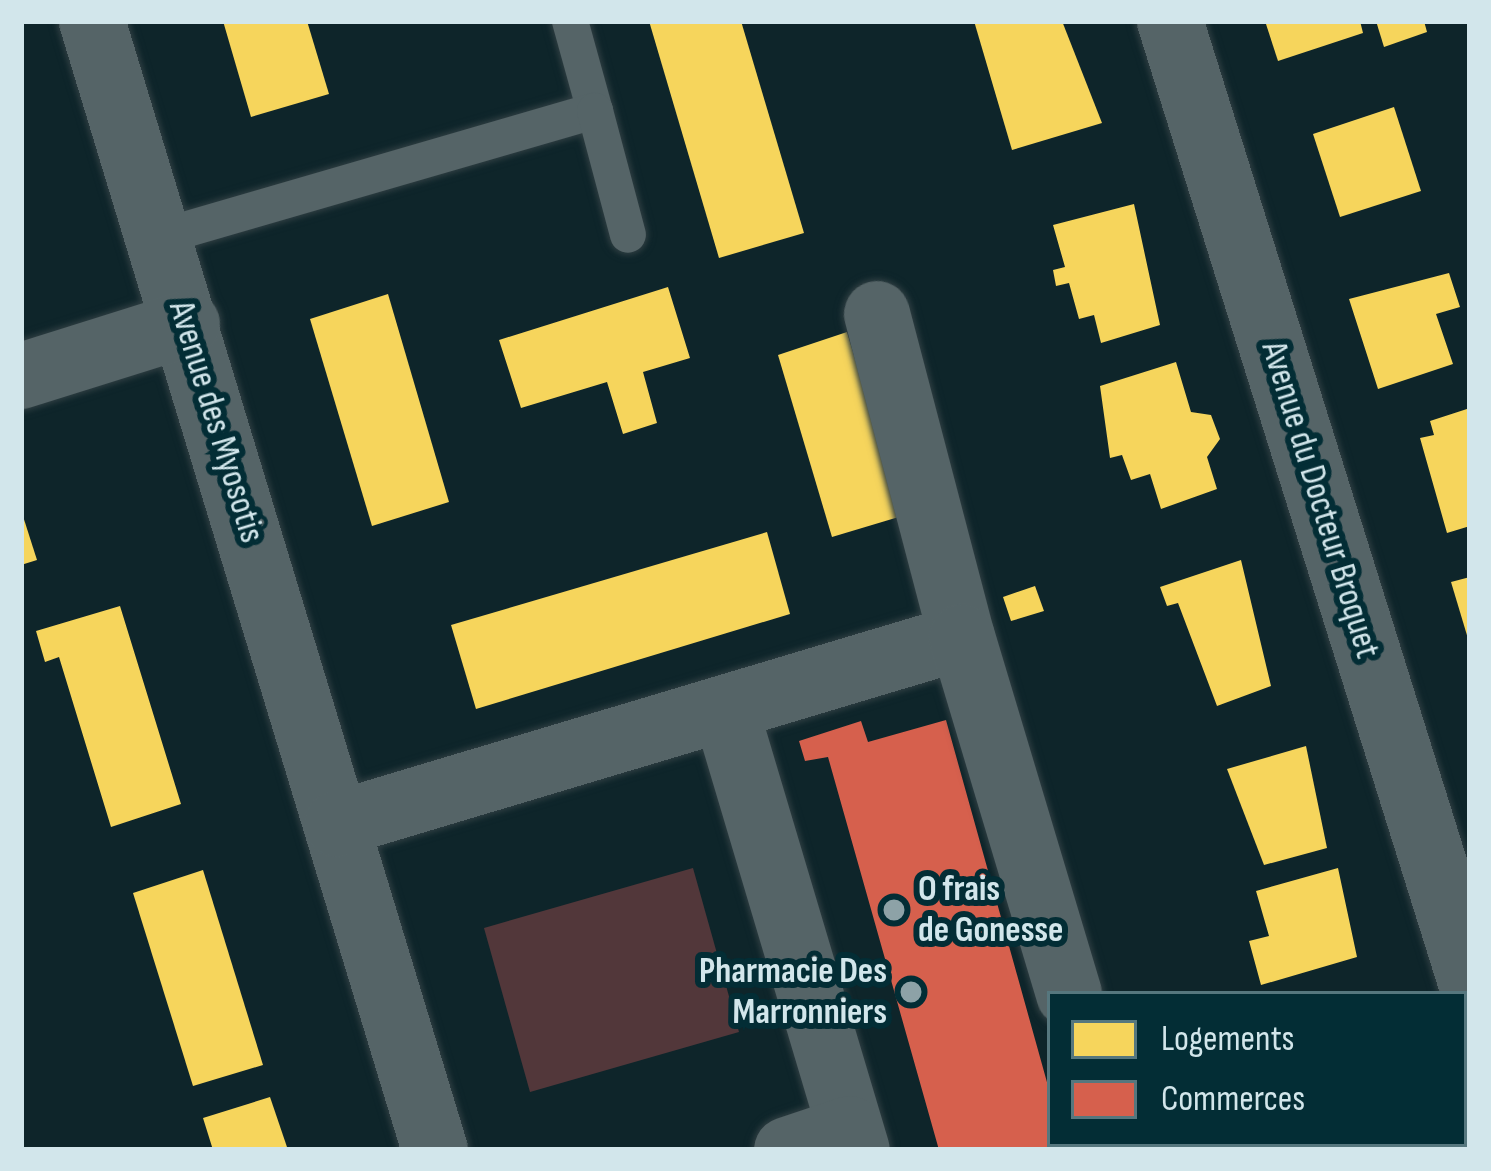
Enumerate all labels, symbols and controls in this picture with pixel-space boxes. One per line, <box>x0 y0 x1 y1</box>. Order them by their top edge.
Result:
street label: Avenue des Myosotis <box>159 296 273 548</box>
street label: Avenue du Docteur Broquet <box>1251 337 1389 663</box>
place label: O frais de Gonesse <box>918 867 1063 952</box>
marker: O frais de Gonesse <box>881 897 907 923</box>
place label: Pharmacie Des Marronniers <box>699 949 887 1034</box>
marker: Pharmacie Des Marronniers <box>898 979 924 1005</box>
legend <box>1047 991 1467 1147</box>
text: Logements <box>1161 1018 1294 1061</box>
text: Commerces <box>1161 1078 1305 1121</box>

